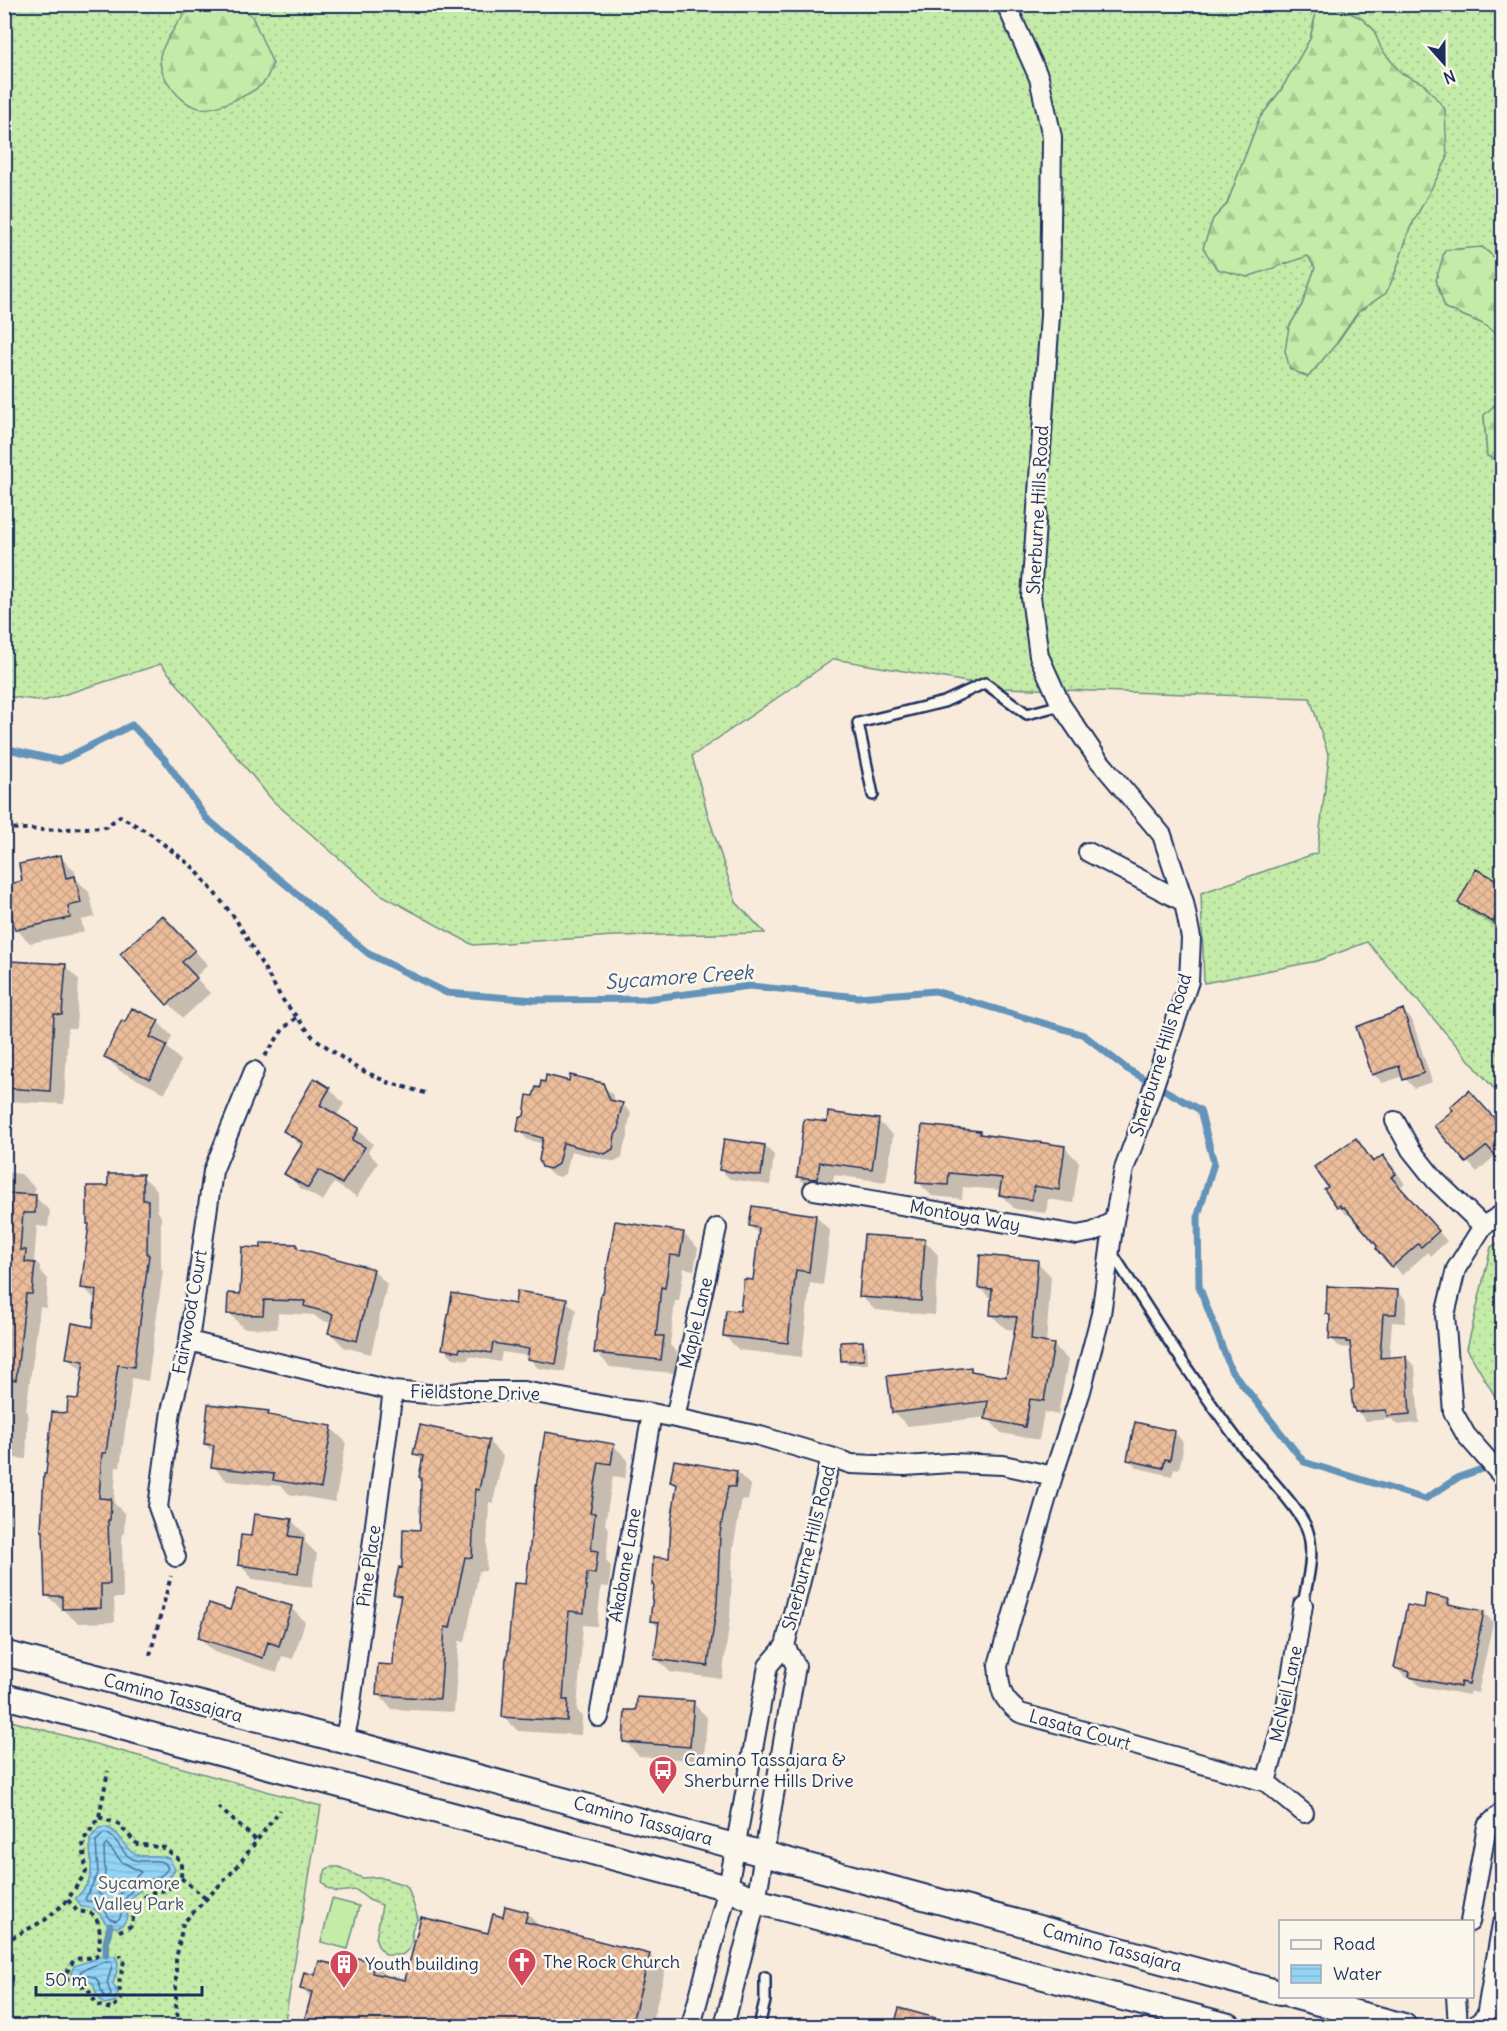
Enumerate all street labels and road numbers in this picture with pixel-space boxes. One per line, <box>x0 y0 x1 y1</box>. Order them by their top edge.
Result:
street label: Sherburne Hills Road <box>1022 424 1053 595</box>
street label: Sherburne Hills Road <box>1125 970 1196 1139</box>
street label: Montoya Way <box>908 1194 1022 1237</box>
street label: Fairwood Court <box>167 1248 212 1376</box>
street label: Maple Lane <box>674 1275 717 1371</box>
street label: Fieldstone Drive <box>410 1380 540 1405</box>
street label: Sherburne Hills Road <box>777 1463 840 1633</box>
street label: Akabane Lane <box>603 1506 646 1624</box>
street label: Pine Place <box>351 1523 386 1609</box>
street label: McNeil Lane <box>1264 1644 1307 1744</box>
street label: Camino Tassajara <box>101 1668 245 1727</box>
street label: Lasata Court <box>1027 1704 1134 1755</box>
street label: Camino Tassajara <box>571 1791 715 1850</box>
street label: Camino Tassajara <box>1040 1918 1184 1977</box>

